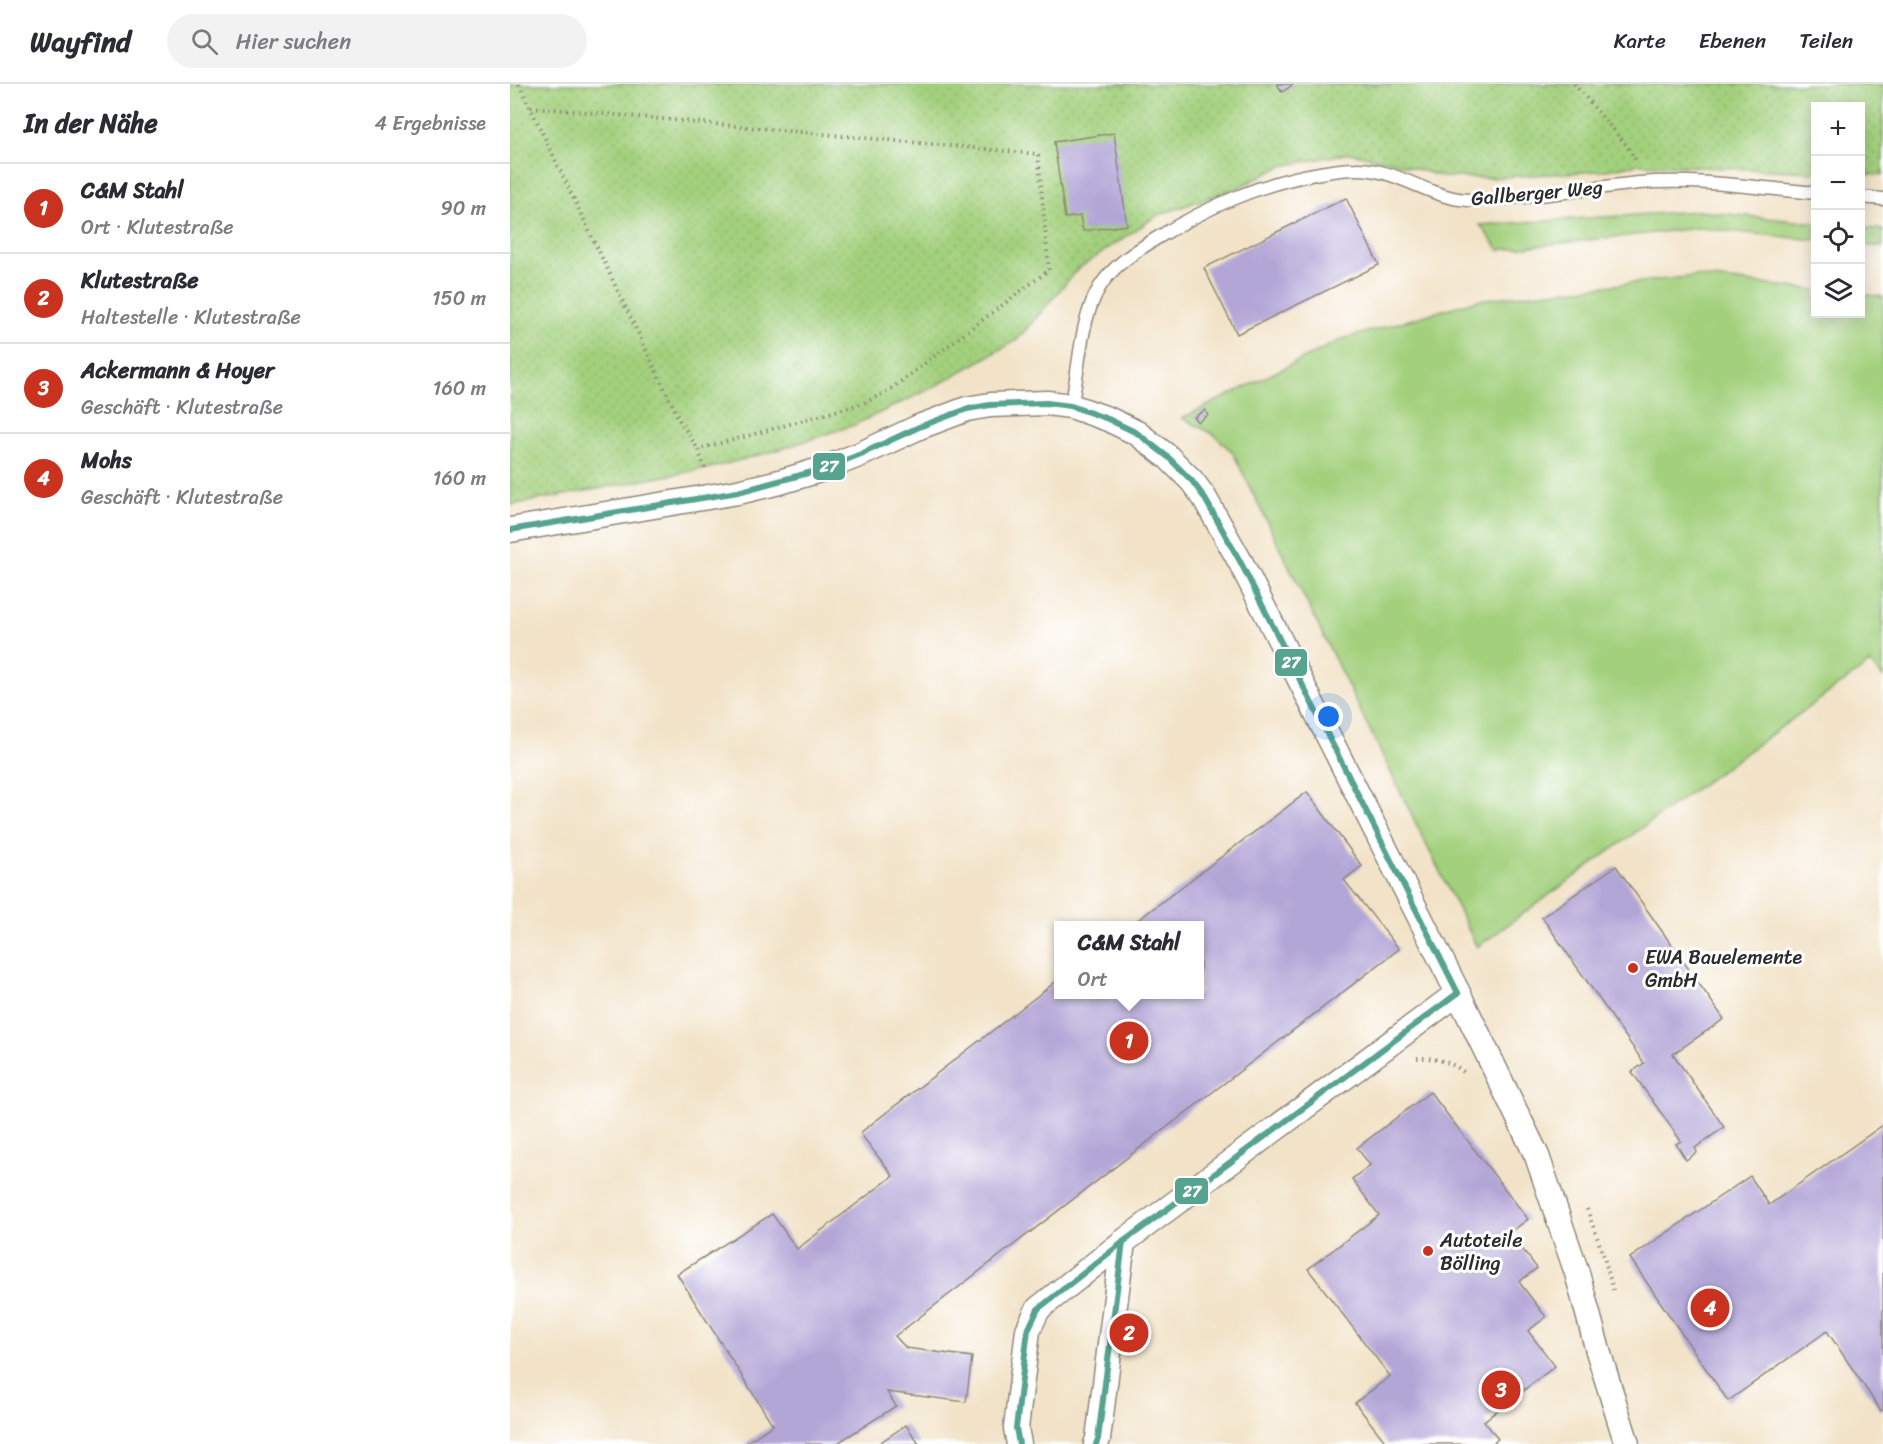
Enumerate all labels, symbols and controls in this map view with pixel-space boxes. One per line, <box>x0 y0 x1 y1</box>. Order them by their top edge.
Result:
search box <box>167 14 587 68</box>
text: Wayfind <box>30 17 131 66</box>
text: Hier suchen <box>236 22 351 61</box>
text: Karte <box>1614 22 1666 60</box>
text: Ebenen <box>1699 22 1766 60</box>
text: Teilen <box>1799 22 1853 60</box>
icon: search <box>188 25 221 58</box>
text: In der Nähe <box>24 100 158 146</box>
map controls <box>1811 102 1865 318</box>
button: + <box>1811 102 1865 156</box>
text: 4 Ergebnisse <box>375 106 486 141</box>
button: − <box>1811 156 1865 210</box>
street label: Gallberger Weg <box>1470 170 1604 216</box>
text: C&M Stahl <box>81 171 183 210</box>
text: 1 <box>39 191 48 226</box>
text: 90 m <box>441 191 486 226</box>
text: Ort · Klutestraße <box>81 210 234 245</box>
button: locate <box>1811 210 1865 264</box>
text: Klutestraße <box>81 261 199 300</box>
button: layers <box>1811 264 1865 318</box>
text: 2 <box>38 281 49 316</box>
text: 150 m <box>432 281 486 316</box>
text: Haltestelle · Klutestraße <box>81 300 301 335</box>
text: Ackermann & Hoyer <box>81 351 274 390</box>
text: 3 <box>38 371 49 406</box>
text: 160 m <box>433 371 486 406</box>
text: Geschäft · Klutestraße <box>81 390 283 425</box>
text: Mohs <box>81 441 132 480</box>
line badge: 27 <box>812 452 846 481</box>
text: 27 <box>819 452 840 481</box>
text: 4 <box>37 461 50 496</box>
text: 160 m <box>433 461 486 496</box>
text: Geschäft · Klutestraße <box>81 480 283 515</box>
line badge: 27 <box>1274 648 1308 677</box>
text: 27 <box>1281 648 1302 677</box>
your location <box>1314 702 1343 731</box>
popup <box>1054 921 1204 999</box>
text: C&M Stahl <box>1078 923 1180 962</box>
place label: EWA Bauelemente GmbH <box>1645 940 1803 998</box>
marker: EWA Bauelemente GmbH <box>1626 961 1640 975</box>
text: Ort <box>1078 962 1108 997</box>
pin: 1 <box>1110 1018 1148 1064</box>
line badge: 27 <box>1174 1177 1209 1205</box>
text: 27 <box>1182 1177 1203 1206</box>
place label: Autoteile Bölling <box>1439 1223 1523 1281</box>
marker: Autoteile Bölling <box>1421 1244 1435 1258</box>
pin: 4 <box>1690 1286 1730 1330</box>
pin: 2 <box>1110 1310 1148 1356</box>
pin: 3 <box>1482 1368 1520 1412</box>

